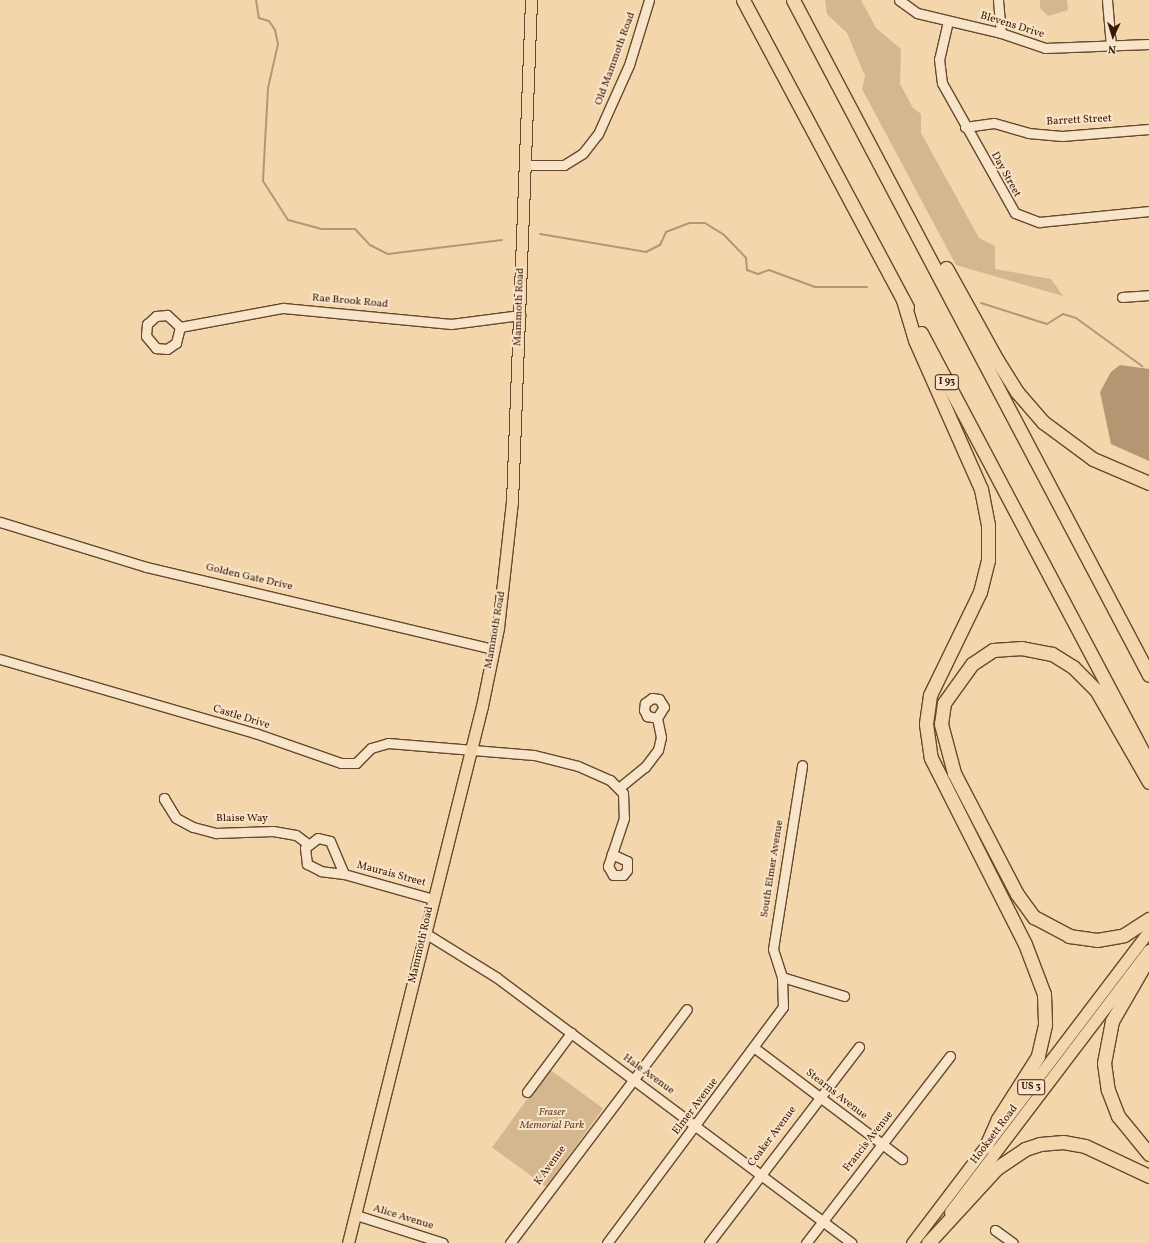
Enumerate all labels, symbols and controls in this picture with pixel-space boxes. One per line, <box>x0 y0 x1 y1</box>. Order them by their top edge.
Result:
street label: Blevens Drive <box>978 10 1046 42</box>
street label: Old Mammoth Road <box>593 11 639 107</box>
north arrow <box>1093 16 1133 56</box>
text: N <box>1108 41 1117 56</box>
street label: Barrett Street <box>1046 113 1112 129</box>
street label: Day Street <box>987 150 1023 200</box>
street label: Mammoth Road <box>512 268 528 346</box>
street label: Rae Brook Road <box>311 292 389 312</box>
road number: I 93 <box>934 374 960 390</box>
street label: Golden Gate Drive <box>204 562 294 594</box>
street label: Mammoth Road <box>483 590 509 670</box>
street label: Castle Drive <box>211 703 271 733</box>
street label: Blaise Way <box>216 812 268 826</box>
street label: South Elmer Avenue <box>759 819 787 919</box>
street label: Maurais Street <box>355 859 427 891</box>
street label: Mammoth Road <box>407 905 437 985</box>
street label: Hale Avenue <box>620 1052 676 1098</box>
street label: Stearns Avenue <box>803 1067 869 1123</box>
street label: Elmer Avenue <box>670 1076 722 1138</box>
road number: US 3 <box>1017 1079 1045 1095</box>
street label: Hooksett Road <box>969 1103 1021 1167</box>
street label: Coaker Avenue <box>746 1104 800 1170</box>
park label: Fraser Memorial Park <box>520 1107 584 1133</box>
street label: Francis Avenue <box>841 1109 897 1175</box>
street label: K Avenue <box>532 1144 570 1188</box>
street label: Alice Avenue <box>371 1203 435 1233</box>

